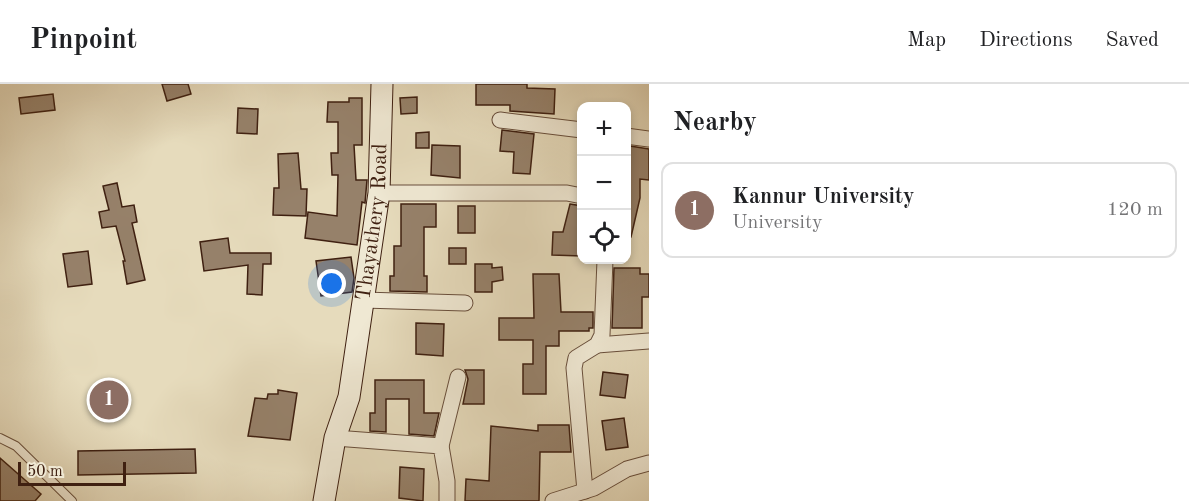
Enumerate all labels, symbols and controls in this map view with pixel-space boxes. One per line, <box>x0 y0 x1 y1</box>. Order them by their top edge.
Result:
text: Pinpoint <box>30 27 137 55</box>
text: Map <box>907 30 946 51</box>
text: Directions <box>979 30 1073 51</box>
text: Saved <box>1106 30 1159 51</box>
map controls <box>577 102 631 264</box>
button: + <box>577 102 631 156</box>
text: Nearby <box>673 110 757 136</box>
street label: Thayathery Road <box>353 143 391 302</box>
button: − <box>577 156 631 210</box>
text: Kannur University <box>732 186 914 208</box>
text: 1 <box>689 200 700 220</box>
text: 120 m <box>1107 200 1163 220</box>
button: locate <box>577 210 631 264</box>
text: University <box>732 213 823 233</box>
your location <box>317 269 346 298</box>
pin: 1 <box>90 378 128 422</box>
scale bar <box>18 459 126 486</box>
text: 50 m <box>27 464 63 480</box>

